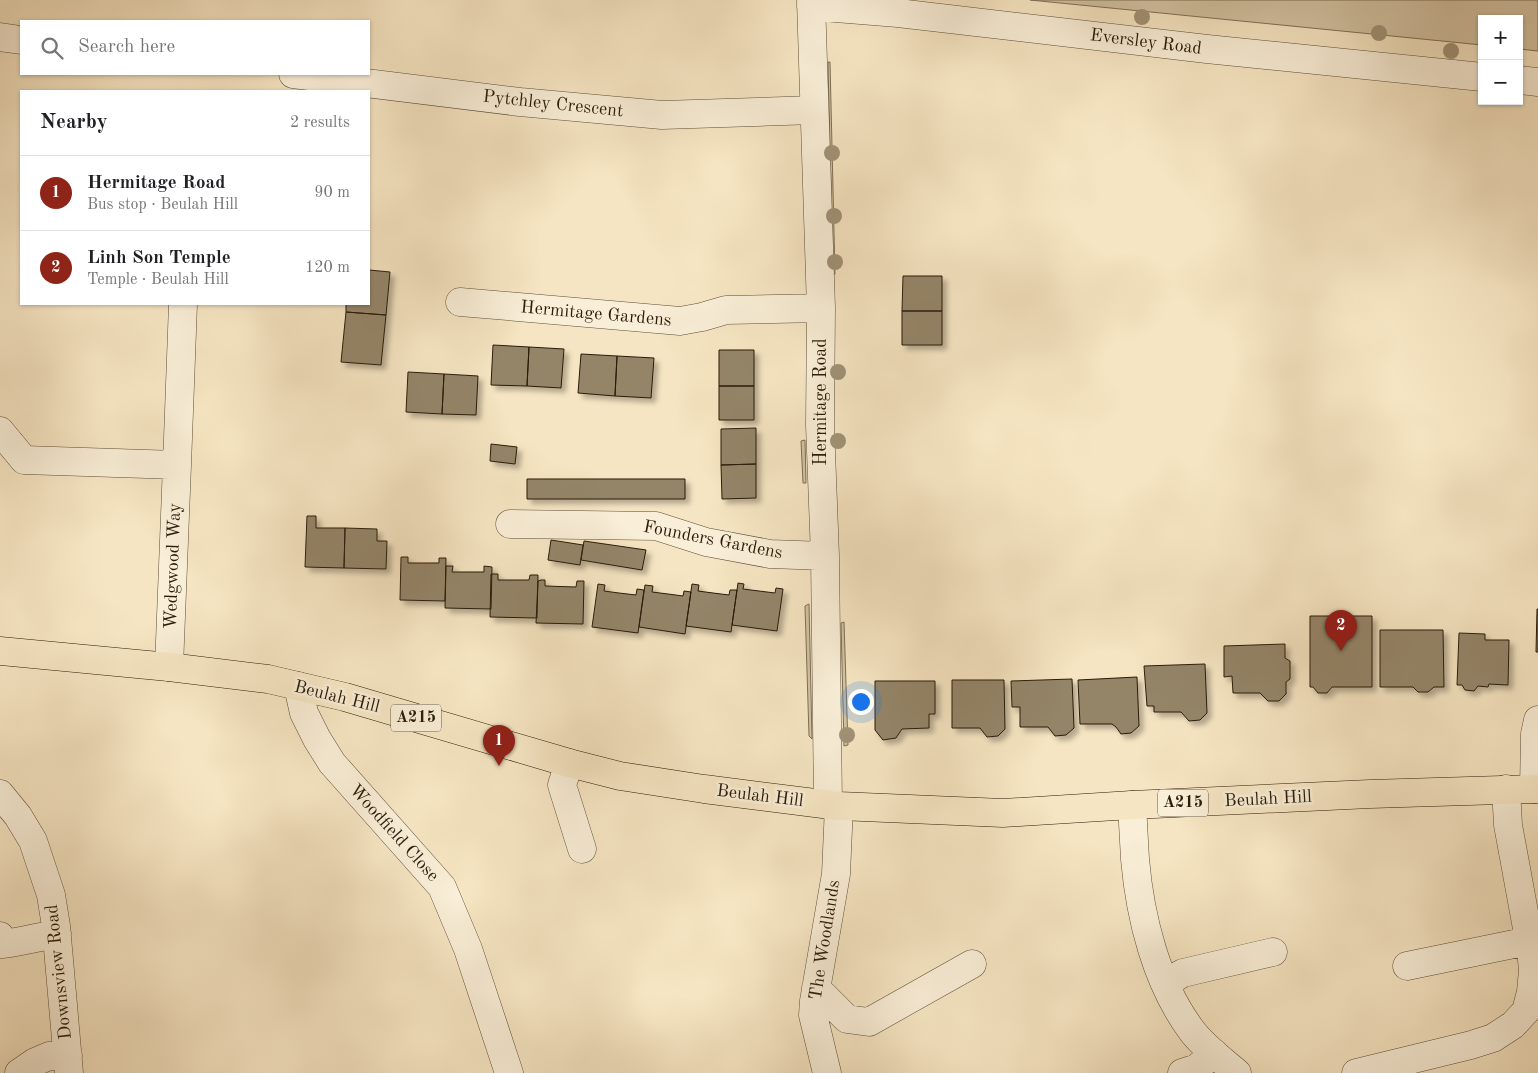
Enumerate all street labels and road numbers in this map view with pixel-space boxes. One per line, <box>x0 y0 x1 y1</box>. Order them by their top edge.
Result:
street label: Eversley Road <box>1089 26 1203 58</box>
street label: Pytchley Crescent <box>482 88 624 120</box>
street label: Hermitage Gardens <box>520 298 673 330</box>
street label: Hermitage Road <box>812 338 830 466</box>
street label: Wedgwood Way <box>162 502 184 629</box>
street label: Founders Gardens <box>642 518 784 562</box>
street label: Beulah Hill <box>292 678 382 716</box>
road number: A215 <box>391 704 441 731</box>
street label: Woodfield Close <box>346 781 442 885</box>
street label: Beulah Hill <box>715 782 805 810</box>
street label: Beulah Hill <box>1224 788 1312 810</box>
road number: A215 <box>1158 790 1208 816</box>
street label: The Woodlands <box>807 878 843 1001</box>
street label: Downsview Road <box>43 903 75 1041</box>

